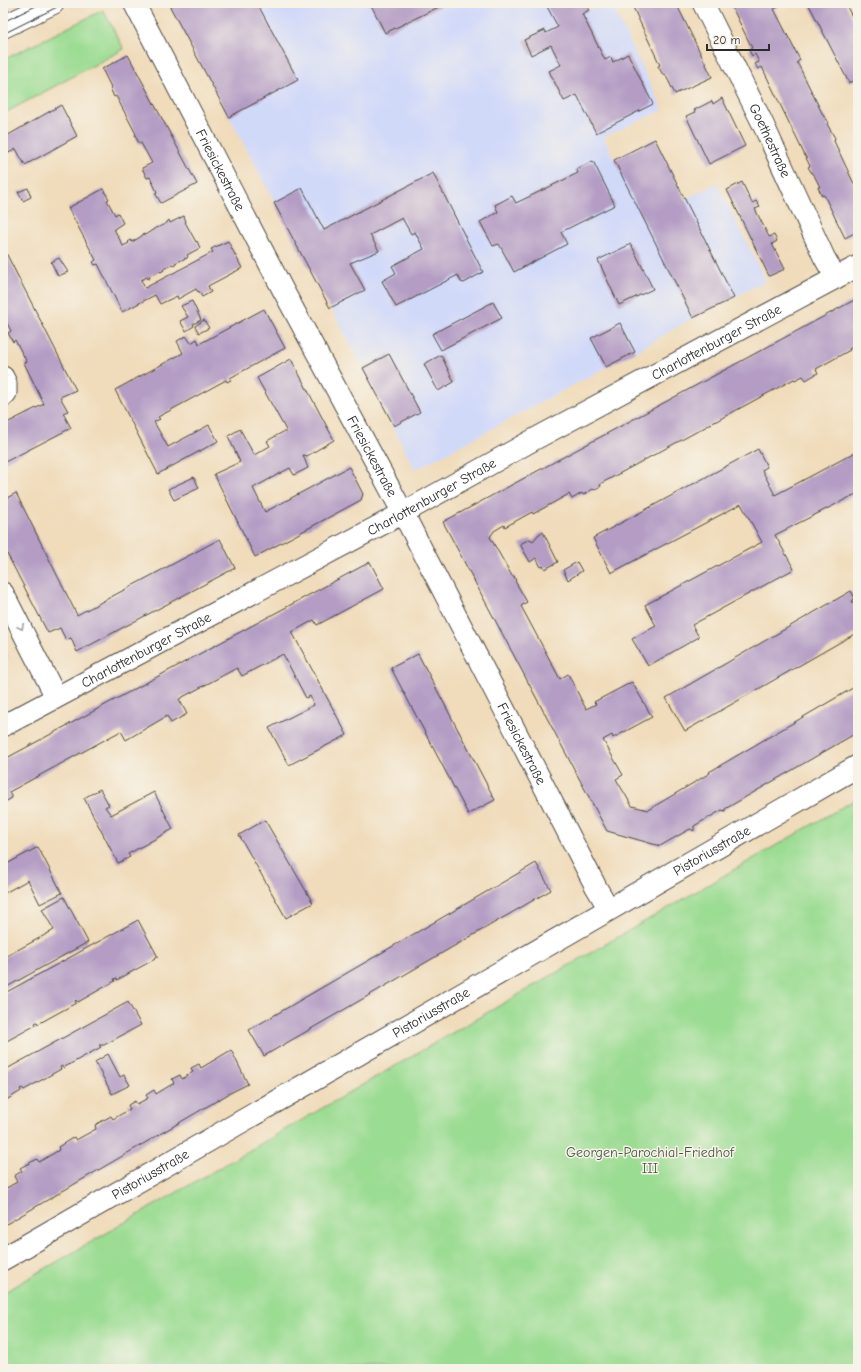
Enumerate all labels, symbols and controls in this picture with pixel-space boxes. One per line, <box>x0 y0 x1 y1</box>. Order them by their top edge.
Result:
scale bar <box>707 26 769 52</box>
text: 20 m <box>713 33 741 47</box>
street label: Goethestraße <box>745 101 794 180</box>
street label: Friesickestraße <box>192 126 248 214</box>
street label: Charlottenburger Straße <box>649 301 784 384</box>
street label: Friesickestraße <box>343 413 401 500</box>
street label: Charlottenburger Straße <box>364 454 499 540</box>
street label: Charlottenburger Straße <box>78 609 214 692</box>
one-way arrow <box>16 623 24 631</box>
street label: Friesickestraße <box>493 700 550 788</box>
street label: Pistoriusstraße <box>670 822 754 880</box>
street label: Pistoriusstraße <box>390 984 473 1042</box>
park label: Georgen-Parochial-Friedhof III <box>566 1144 735 1177</box>
street label: Pistoriusstraße <box>109 1146 192 1203</box>

